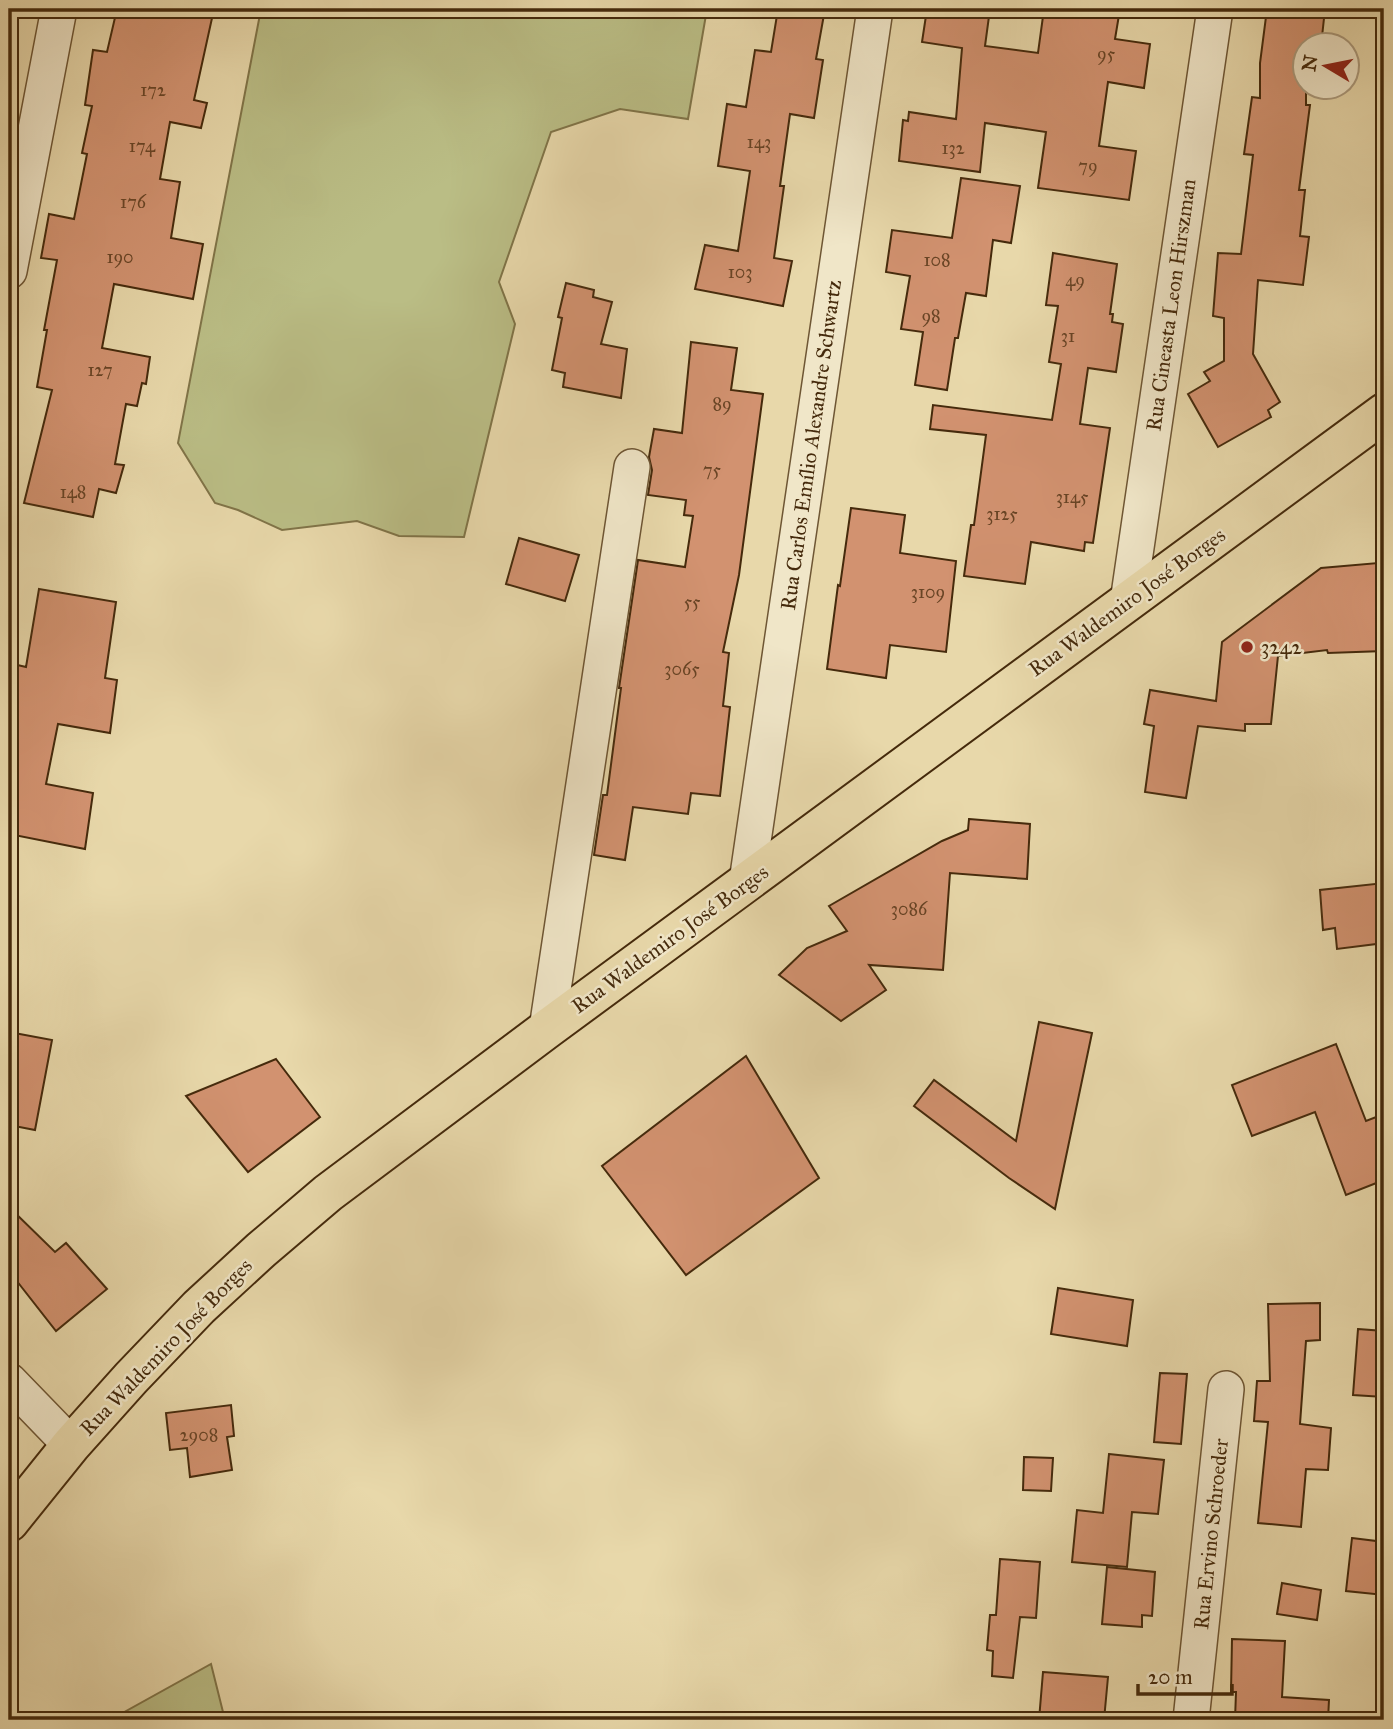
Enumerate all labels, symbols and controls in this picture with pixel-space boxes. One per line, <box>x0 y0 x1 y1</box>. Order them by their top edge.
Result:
north arrow <box>1292 32 1362 102</box>
house number: 95 <box>1097 43 1116 65</box>
text: N <box>1297 53 1322 73</box>
house number: 172 <box>140 79 166 101</box>
house number: 143 <box>747 131 771 153</box>
house number: 174 <box>129 135 156 157</box>
house number: 132 <box>941 137 965 159</box>
house number: 79 <box>1078 155 1098 177</box>
street label: Rua Cineasta Leon Hirszman <box>1140 177 1202 433</box>
house number: 176 <box>120 191 147 213</box>
house number: 190 <box>106 246 134 268</box>
house number: 108 <box>923 249 951 271</box>
house number: 103 <box>728 261 752 283</box>
house number: 49 <box>1065 269 1085 291</box>
street label: Rua Carlos Emílio Alexandre Schwartz <box>775 278 847 612</box>
house number: 98 <box>921 305 941 327</box>
house number: 31 <box>1061 325 1075 347</box>
house number: 127 <box>87 359 113 381</box>
house number: 89 <box>712 393 732 415</box>
house number: 75 <box>703 459 722 481</box>
house number: 148 <box>60 481 86 503</box>
house number: 3145 <box>1056 486 1089 508</box>
house number: 3125 <box>986 503 1018 525</box>
street label: Rua Waldemiro José Borges <box>1024 522 1230 682</box>
house number: 3109 <box>911 581 945 603</box>
house number: 55 <box>684 591 701 613</box>
place label: 3242 <box>1261 634 1302 660</box>
marker: 3242 <box>1239 639 1255 655</box>
house number: 3065 <box>664 658 700 680</box>
street label: Rua Waldemiro José Borges <box>567 859 773 1019</box>
house number: 3086 <box>891 898 928 920</box>
street label: Rua Waldemiro José Borges <box>74 1253 258 1441</box>
house number: 2908 <box>180 1424 218 1446</box>
street label: Rua Ervino Schroeder <box>1188 1437 1234 1631</box>
scale bar <box>1138 1652 1232 1696</box>
text: 20 m <box>1148 1664 1193 1690</box>

